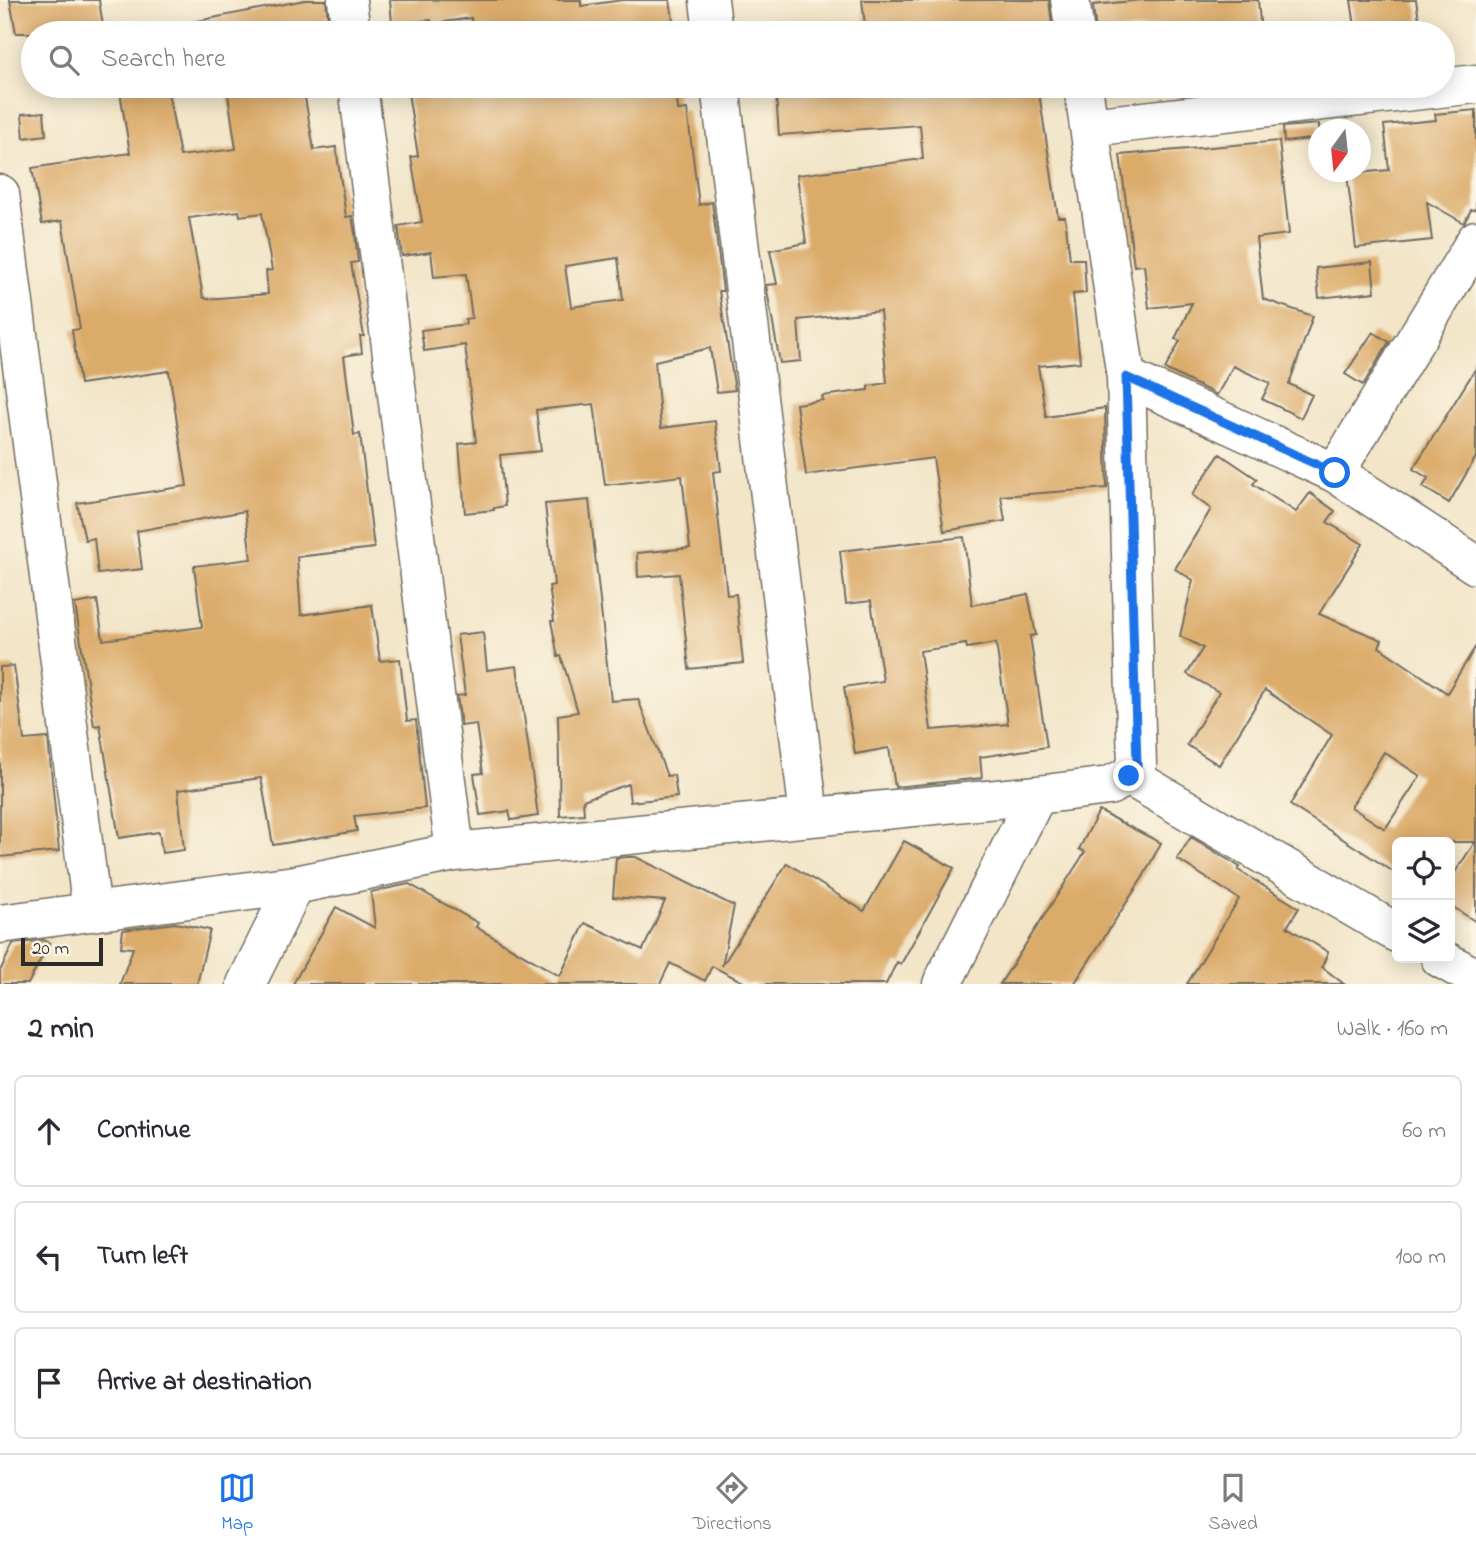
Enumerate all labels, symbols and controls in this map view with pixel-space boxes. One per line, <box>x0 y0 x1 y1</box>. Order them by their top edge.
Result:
search box <box>21 21 1455 98</box>
icon: search <box>45 41 83 79</box>
text: Search here <box>101 41 226 79</box>
north arrow <box>1308 119 1371 182</box>
route start <box>1319 457 1350 488</box>
route end <box>1113 760 1144 791</box>
map controls <box>1392 837 1455 963</box>
button: locate <box>1392 837 1455 900</box>
button: layers <box>1392 900 1455 963</box>
scale bar <box>21 935 103 967</box>
text: 20 m <box>32 936 69 963</box>
text: 2 min <box>28 1008 94 1052</box>
text: Walk · 160 m <box>1336 1013 1448 1046</box>
icon: ahead <box>30 1112 68 1150</box>
text: Continue <box>97 1112 190 1150</box>
text: 60 m <box>1402 1115 1446 1148</box>
icon: left <box>30 1238 68 1276</box>
text: Turn left <box>97 1238 188 1276</box>
text: 100 m <box>1395 1241 1446 1274</box>
icon: arrive <box>30 1364 68 1402</box>
text: Arrive at destination <box>97 1364 312 1402</box>
tab: Map <box>218 1469 256 1538</box>
tab: Directions <box>693 1469 772 1538</box>
tab: Saved <box>1208 1469 1258 1538</box>

